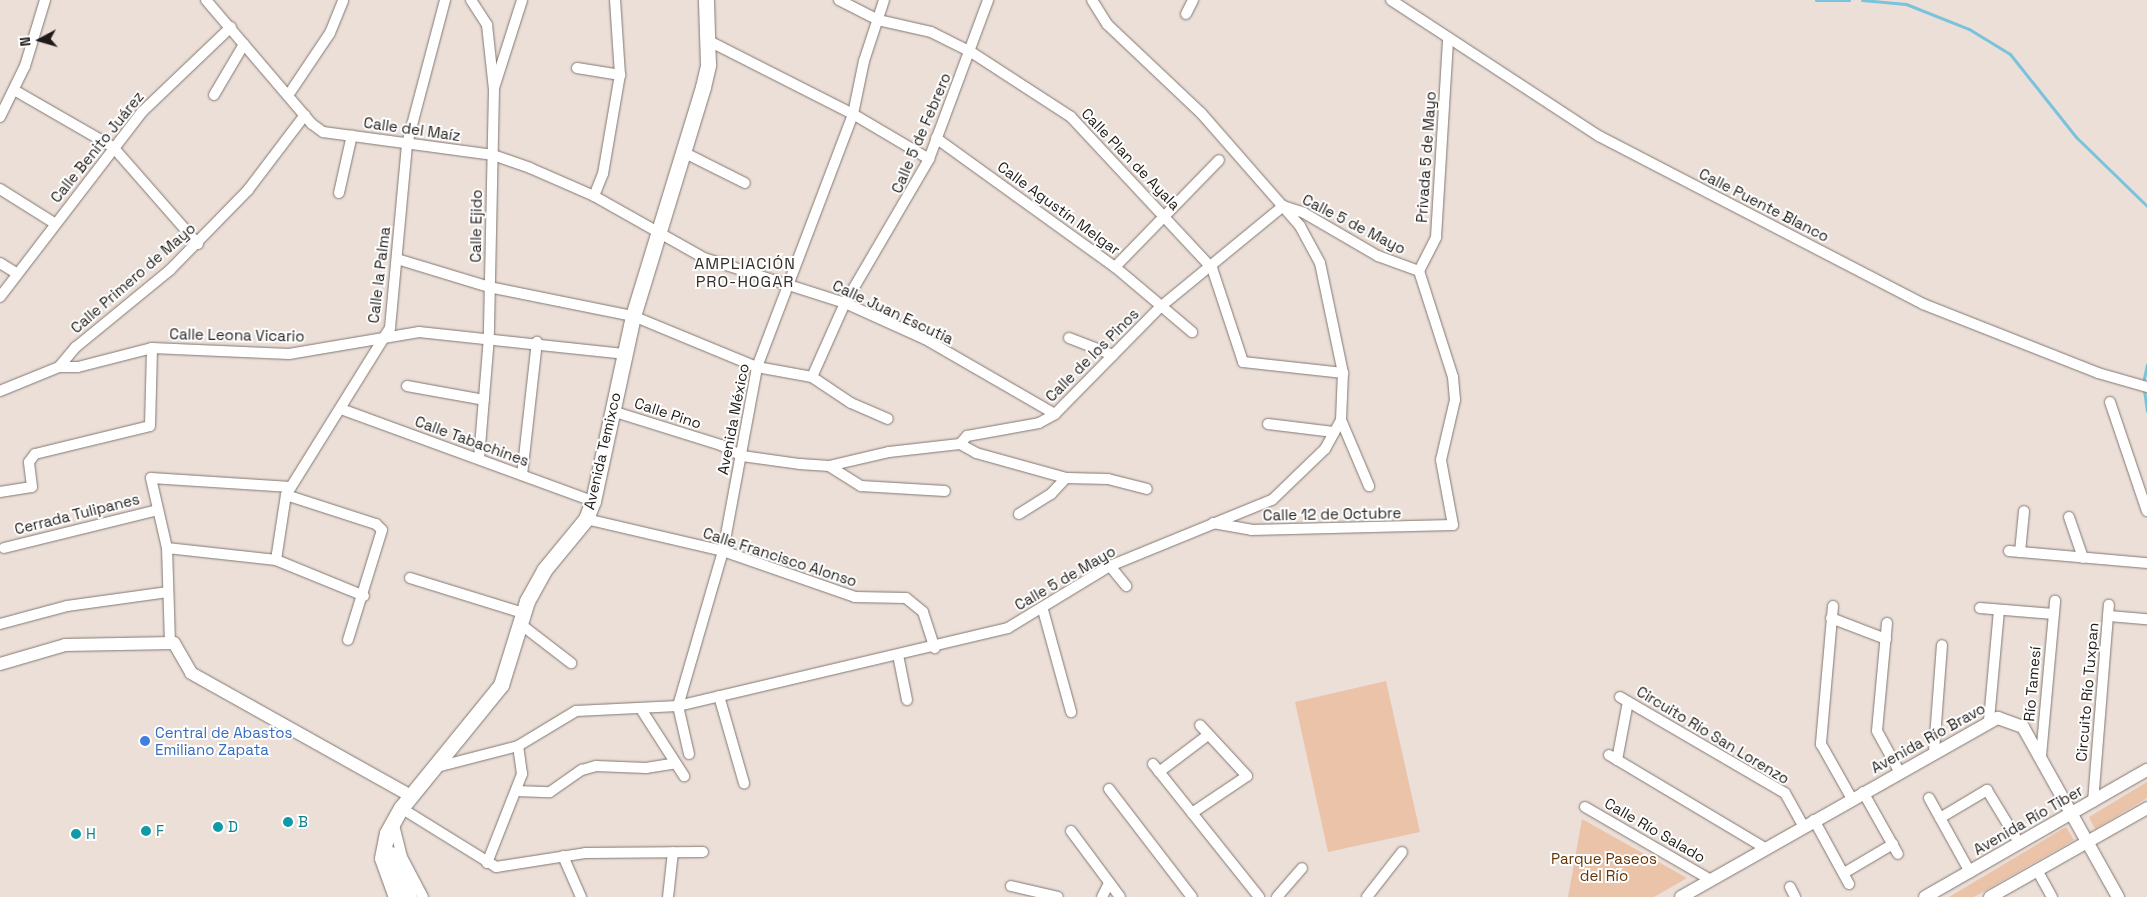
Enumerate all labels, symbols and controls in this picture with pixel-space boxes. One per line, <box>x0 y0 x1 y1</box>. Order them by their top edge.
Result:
north arrow <box>15 15 65 65</box>
text: N <box>16 36 35 47</box>
street label: Calle 5 de Febrero <box>888 70 954 196</box>
street label: Calle Benito Juárez <box>47 88 147 206</box>
street label: Privada 5 de Mayo <box>1412 91 1440 223</box>
street label: Calle Plan de Ayala <box>1078 104 1184 214</box>
street label: Calle del Maíz <box>362 113 462 145</box>
street label: Calle Agustín Melgar <box>994 157 1124 259</box>
street label: Calle Puente Blanco <box>1696 164 1832 246</box>
street label: Calle Ejido <box>466 189 486 263</box>
street label: Calle 5 de Mayo <box>1299 190 1409 258</box>
street label: Calle Primero de Mayo <box>67 219 199 337</box>
street label: Calle la Palma <box>364 226 394 324</box>
district label: AMPLIACIÓN PRO-HOGAR <box>693 254 797 292</box>
street label: Calle Juan Escutia <box>830 276 956 348</box>
street label: Calle de los Pinos <box>1042 305 1142 405</box>
street label: Calle Leona Vicario <box>169 325 305 345</box>
street label: Avenida México <box>713 362 753 476</box>
street label: Avenida Temixco <box>580 390 624 512</box>
street label: Calle Pino <box>632 394 704 432</box>
street label: Calle Tabachines <box>412 412 532 470</box>
street label: Cerrada Tulipanes <box>12 490 142 538</box>
street label: Calle 12 de Octubre <box>1263 504 1401 524</box>
street label: Calle Francisco Alonso <box>701 524 859 590</box>
street label: Calle 5 de Mayo <box>1011 542 1119 614</box>
street label: Circuito Río Tuxpan <box>2072 622 2102 762</box>
street label: Río Tamesí <box>2020 645 2044 723</box>
street label: Circuito Río San Lorenzo <box>1633 682 1793 788</box>
street label: Avenida Río Bravo <box>1868 699 1988 777</box>
place label: Central de Abastos Emiliano Zapata <box>155 723 293 758</box>
marker: Central de Abastos Emiliano Zapata <box>139 735 151 747</box>
street label: Avenida Río Tiber <box>1970 781 2086 859</box>
street label: Calle Río Salado <box>1601 794 1709 866</box>
place label: B <box>298 813 308 831</box>
marker: B <box>282 816 294 828</box>
place label: D <box>228 818 238 836</box>
marker: D <box>212 821 224 833</box>
place label: F <box>156 822 164 840</box>
place label: H <box>86 825 96 843</box>
marker: F <box>140 825 152 837</box>
marker: H <box>70 828 82 840</box>
park label: Parque Paseos del Río <box>1551 849 1657 884</box>

